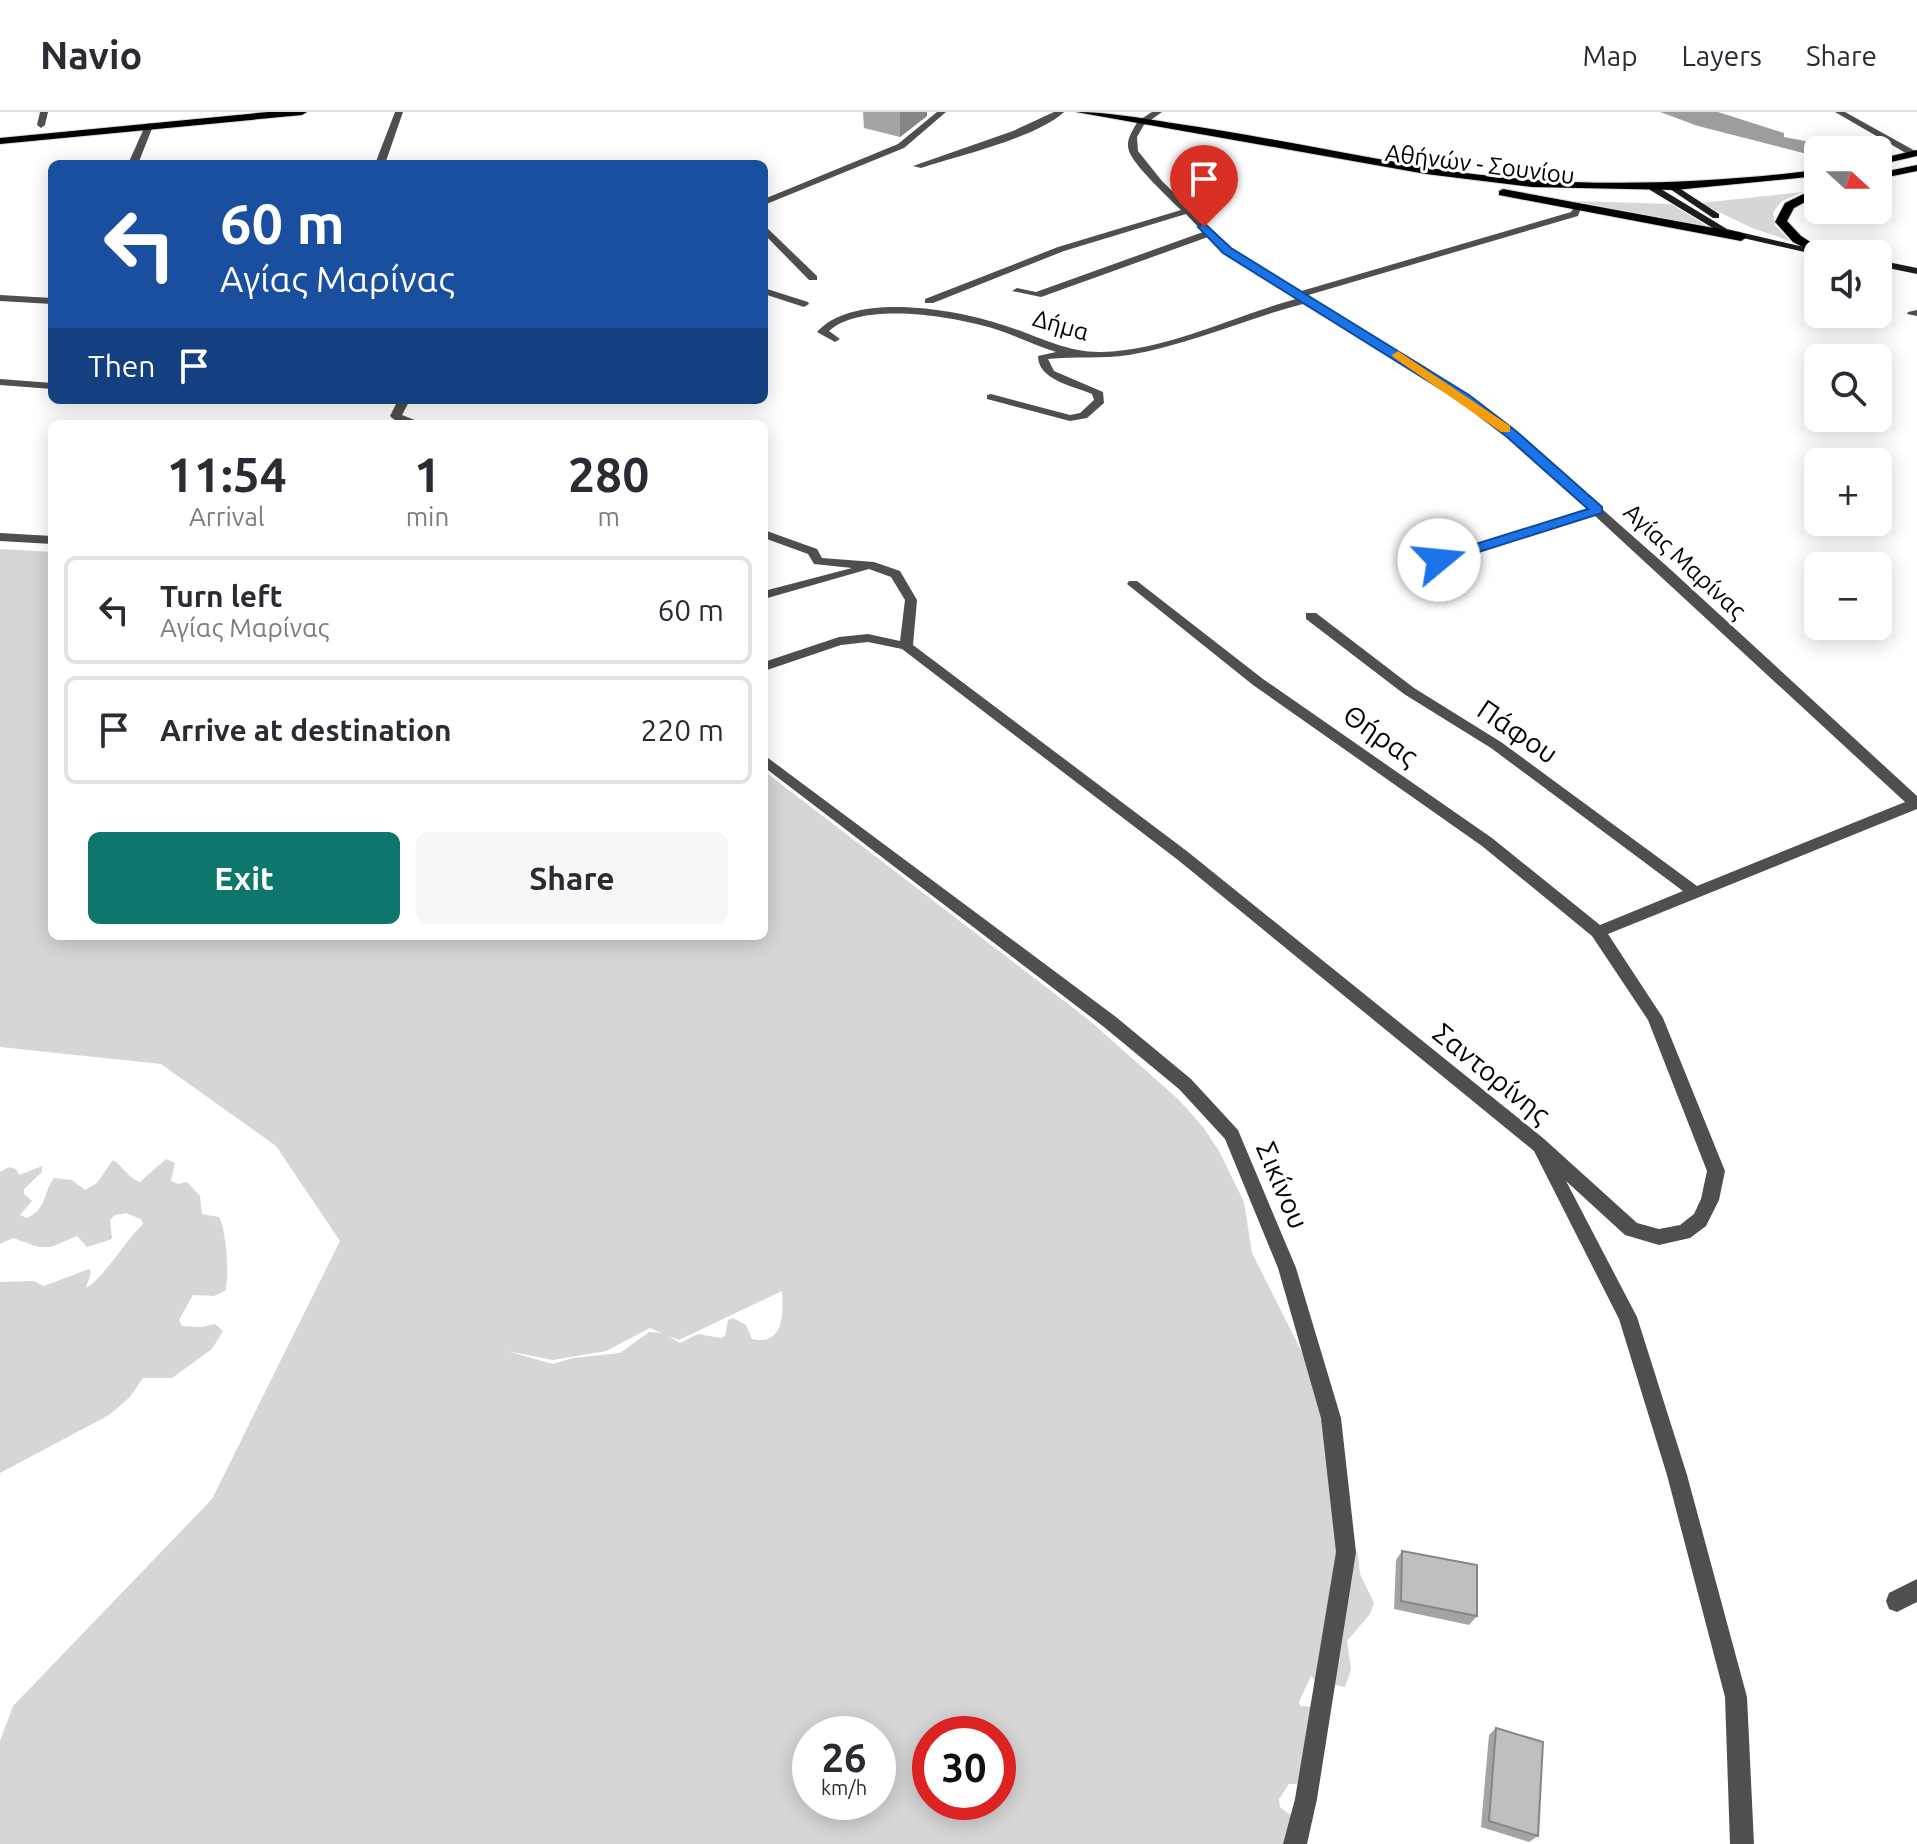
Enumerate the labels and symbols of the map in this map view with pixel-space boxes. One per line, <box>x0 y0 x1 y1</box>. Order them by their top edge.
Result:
north arrow <box>1804 136 1892 224</box>
street label: Αθήνών - Σουνίου <box>1384 139 1576 189</box>
pin <box>1170 145 1238 227</box>
street label: Δήμα <box>1030 304 1092 346</box>
street label: Αγίας Μαρίνας <box>1619 498 1751 624</box>
position arrow <box>1397 518 1481 602</box>
street label: Πάφου <box>1472 693 1564 769</box>
street label: Θήρας <box>1337 698 1424 773</box>
street label: Σαντορίνης <box>1427 1017 1557 1130</box>
street label: Σικίνου <box>1251 1137 1315 1233</box>
speed limit sign: 30 <box>912 1716 1016 1820</box>

